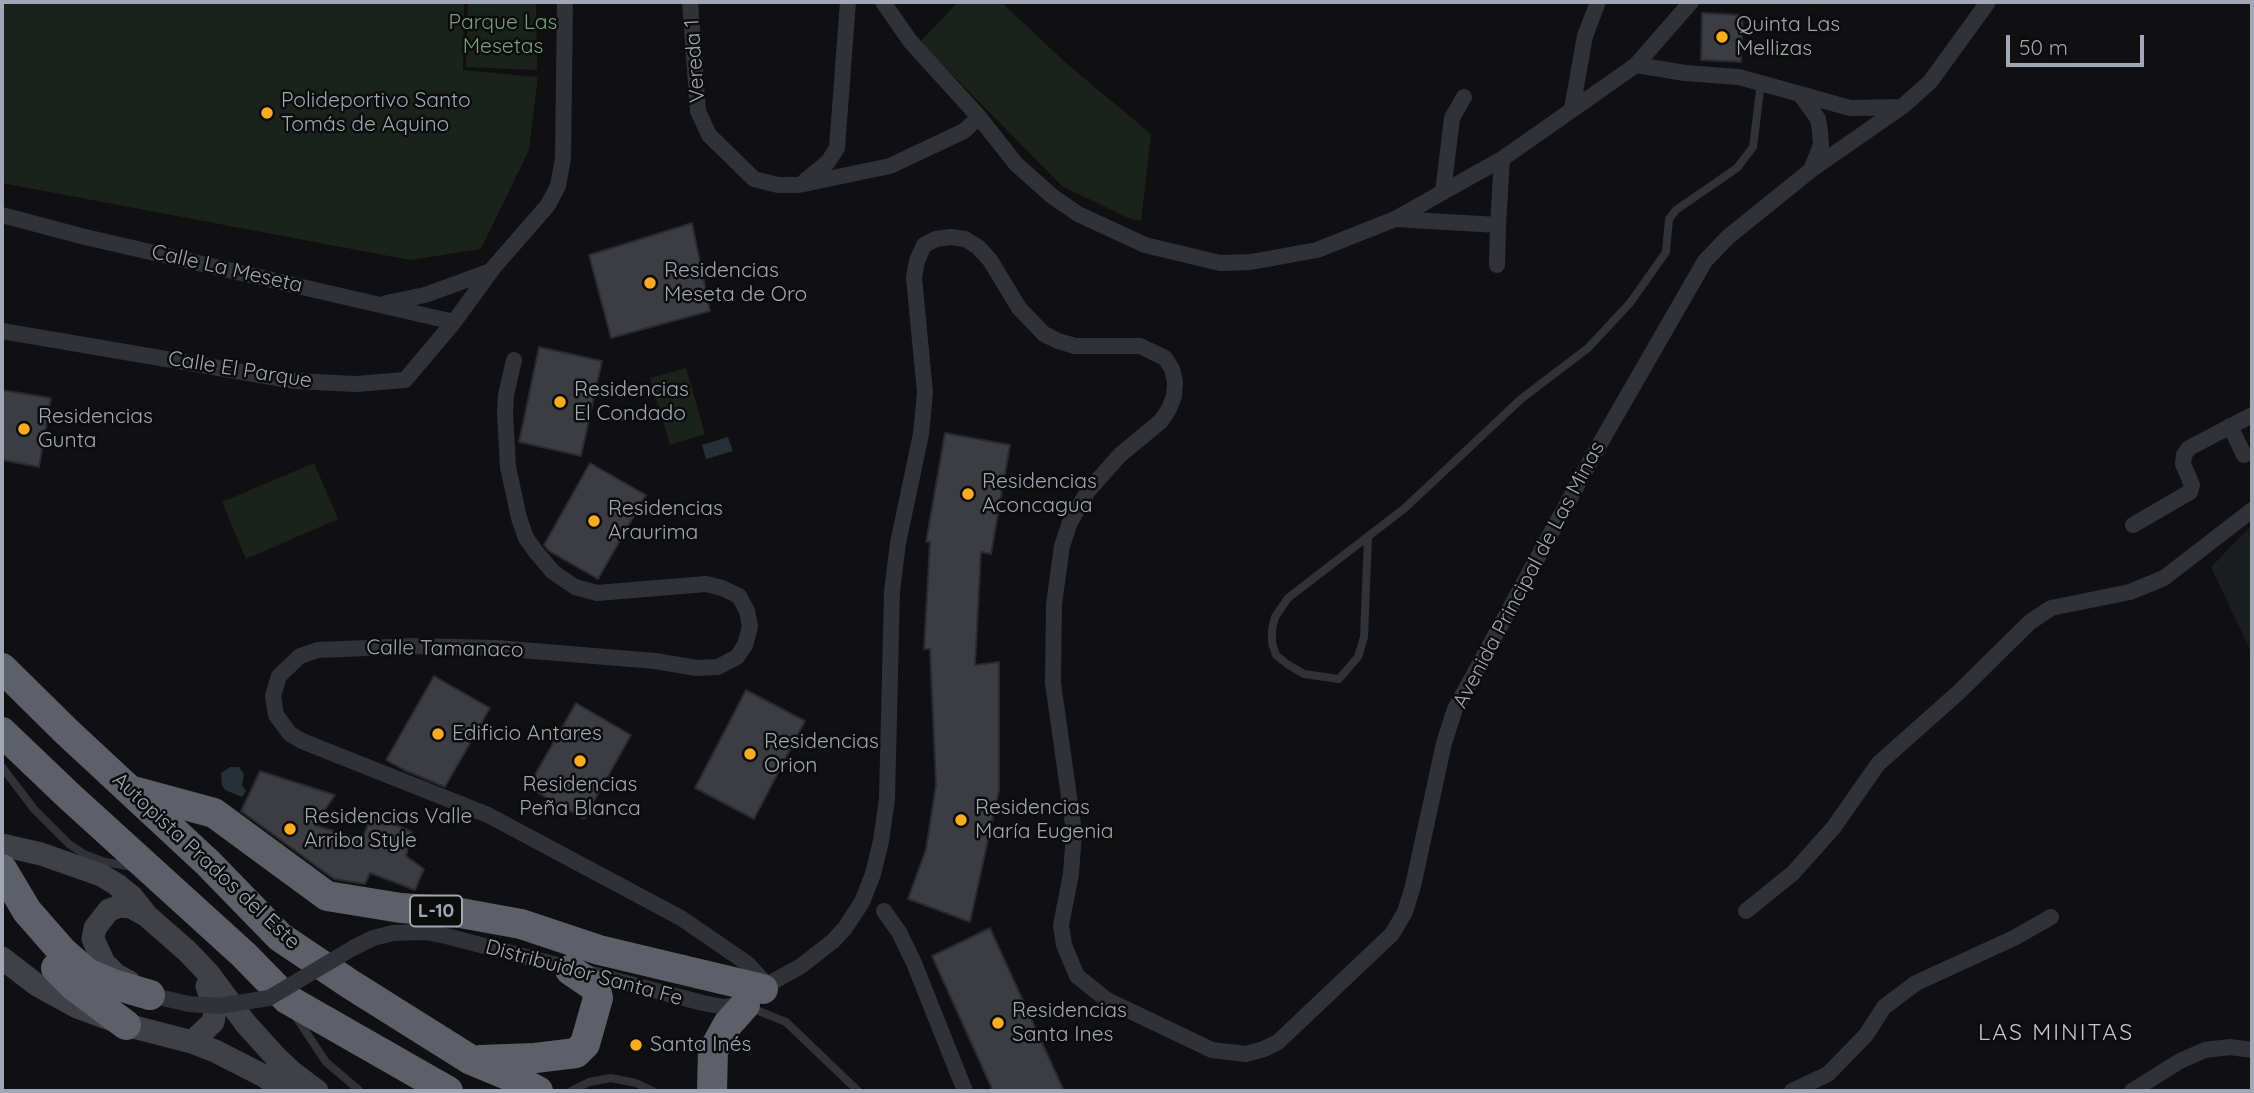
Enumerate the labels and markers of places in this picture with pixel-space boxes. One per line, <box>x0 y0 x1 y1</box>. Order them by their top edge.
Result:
place label: Quinta Las Mellizas <box>1736 12 1840 62</box>
marker: Quinta Las Mellizas <box>1714 29 1730 45</box>
place label: Polideportivo Santo Tomás de Aquino <box>281 88 471 138</box>
marker: Polideportivo Santo Tomás de Aquino <box>259 105 275 121</box>
place label: Residencias Meseta de Oro <box>664 258 807 308</box>
marker: Residencias Meseta de Oro <box>642 275 658 291</box>
place label: Residencias El Condado <box>574 377 689 427</box>
marker: Residencias El Condado <box>552 394 568 410</box>
place label: Residencias Gunta <box>38 404 153 454</box>
marker: Residencias Gunta <box>16 421 32 437</box>
place label: Residencias Aconcagua <box>982 469 1097 519</box>
marker: Residencias Aconcagua <box>960 486 976 502</box>
place label: Residencias Araurima <box>608 496 723 546</box>
marker: Residencias Araurima <box>586 513 602 529</box>
place label: Edificio Antares <box>452 721 602 747</box>
marker: Edificio Antares <box>430 726 446 742</box>
place label: Residencias Orion <box>764 729 879 779</box>
marker: Residencias Orion <box>742 746 758 762</box>
marker: Residencias Peña Blanca <box>572 753 588 769</box>
place label: Residencias Peña Blanca <box>519 772 641 822</box>
place label: Residencias María Eugenia <box>975 795 1113 845</box>
place label: Residencias Valle Arriba Style <box>304 804 472 854</box>
marker: Residencias María Eugenia <box>953 812 969 828</box>
marker: Residencias Valle Arriba Style <box>282 821 298 837</box>
place label: Residencias Santa Ines <box>1012 998 1127 1048</box>
marker: Residencias Santa Ines <box>990 1015 1006 1031</box>
place label: Santa Inés <box>650 1032 751 1058</box>
marker: Santa Inés <box>628 1037 644 1053</box>

